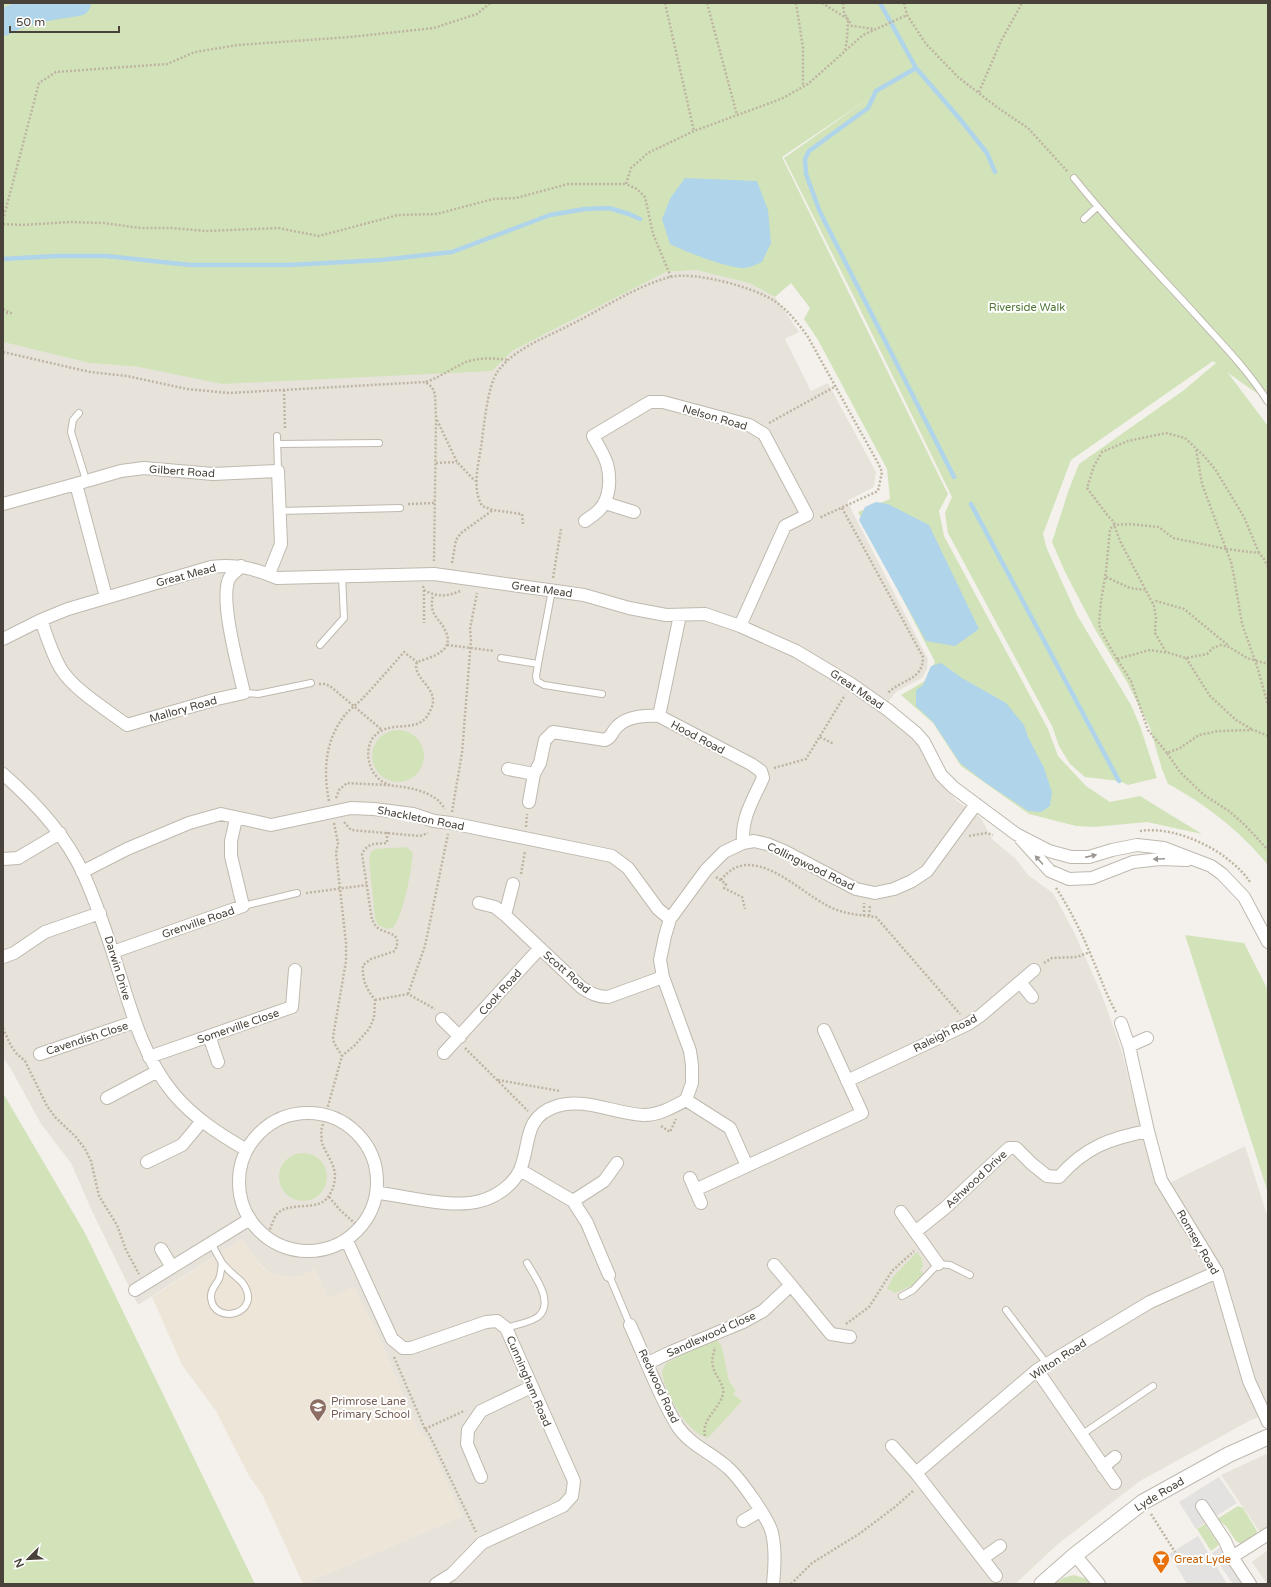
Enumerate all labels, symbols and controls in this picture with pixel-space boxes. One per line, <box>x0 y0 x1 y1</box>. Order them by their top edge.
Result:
scale bar <box>10 8 119 34</box>
text: 50 m <box>16 15 45 29</box>
park label: Riverside Walk <box>989 301 1065 314</box>
street label: Nelson Road <box>681 402 749 433</box>
street label: Gilbert Road <box>149 463 215 480</box>
street label: Great Mead <box>155 561 218 590</box>
street label: Great Mead <box>511 579 573 600</box>
street label: Great Mead <box>828 667 886 712</box>
street label: Mallory Road <box>148 694 218 725</box>
street label: Hood Road <box>669 718 727 757</box>
street label: Shackleton Road <box>376 804 466 833</box>
street label: Collingwood Road <box>765 840 857 893</box>
one-way arrow <box>1085 852 1098 858</box>
one-way arrow <box>1035 855 1044 864</box>
one-way arrow <box>1153 856 1165 863</box>
street label: Grenville Road <box>160 904 236 941</box>
street label: Darwin Drive <box>102 934 133 1002</box>
street label: Scott Road <box>540 948 593 996</box>
street label: Cook Road <box>476 967 524 1018</box>
street label: Somerville Close <box>196 1006 281 1047</box>
street label: Raleigh Road <box>911 1012 979 1055</box>
street label: Cavendish Close <box>44 1019 130 1058</box>
street label: Ashwood Drive <box>943 1148 1010 1211</box>
street label: Romsey Road <box>1174 1208 1221 1277</box>
street label: Sandlewood Close <box>665 1309 758 1360</box>
street label: Cunningham Road <box>504 1334 554 1429</box>
street label: Wilton Road <box>1028 1336 1089 1382</box>
street label: Redwood Road <box>636 1347 681 1425</box>
place label: Primrose Lane Primary School <box>331 1395 410 1421</box>
school or university icon: Primrose Lane Primary School <box>308 1397 328 1422</box>
street label: Lyde Road <box>1132 1474 1187 1514</box>
north arrow <box>8 1539 48 1579</box>
bar icon: Great Lyde <box>1151 1549 1171 1574</box>
place label: Great Lyde <box>1174 1553 1231 1566</box>
text: N <box>12 1556 27 1570</box>

